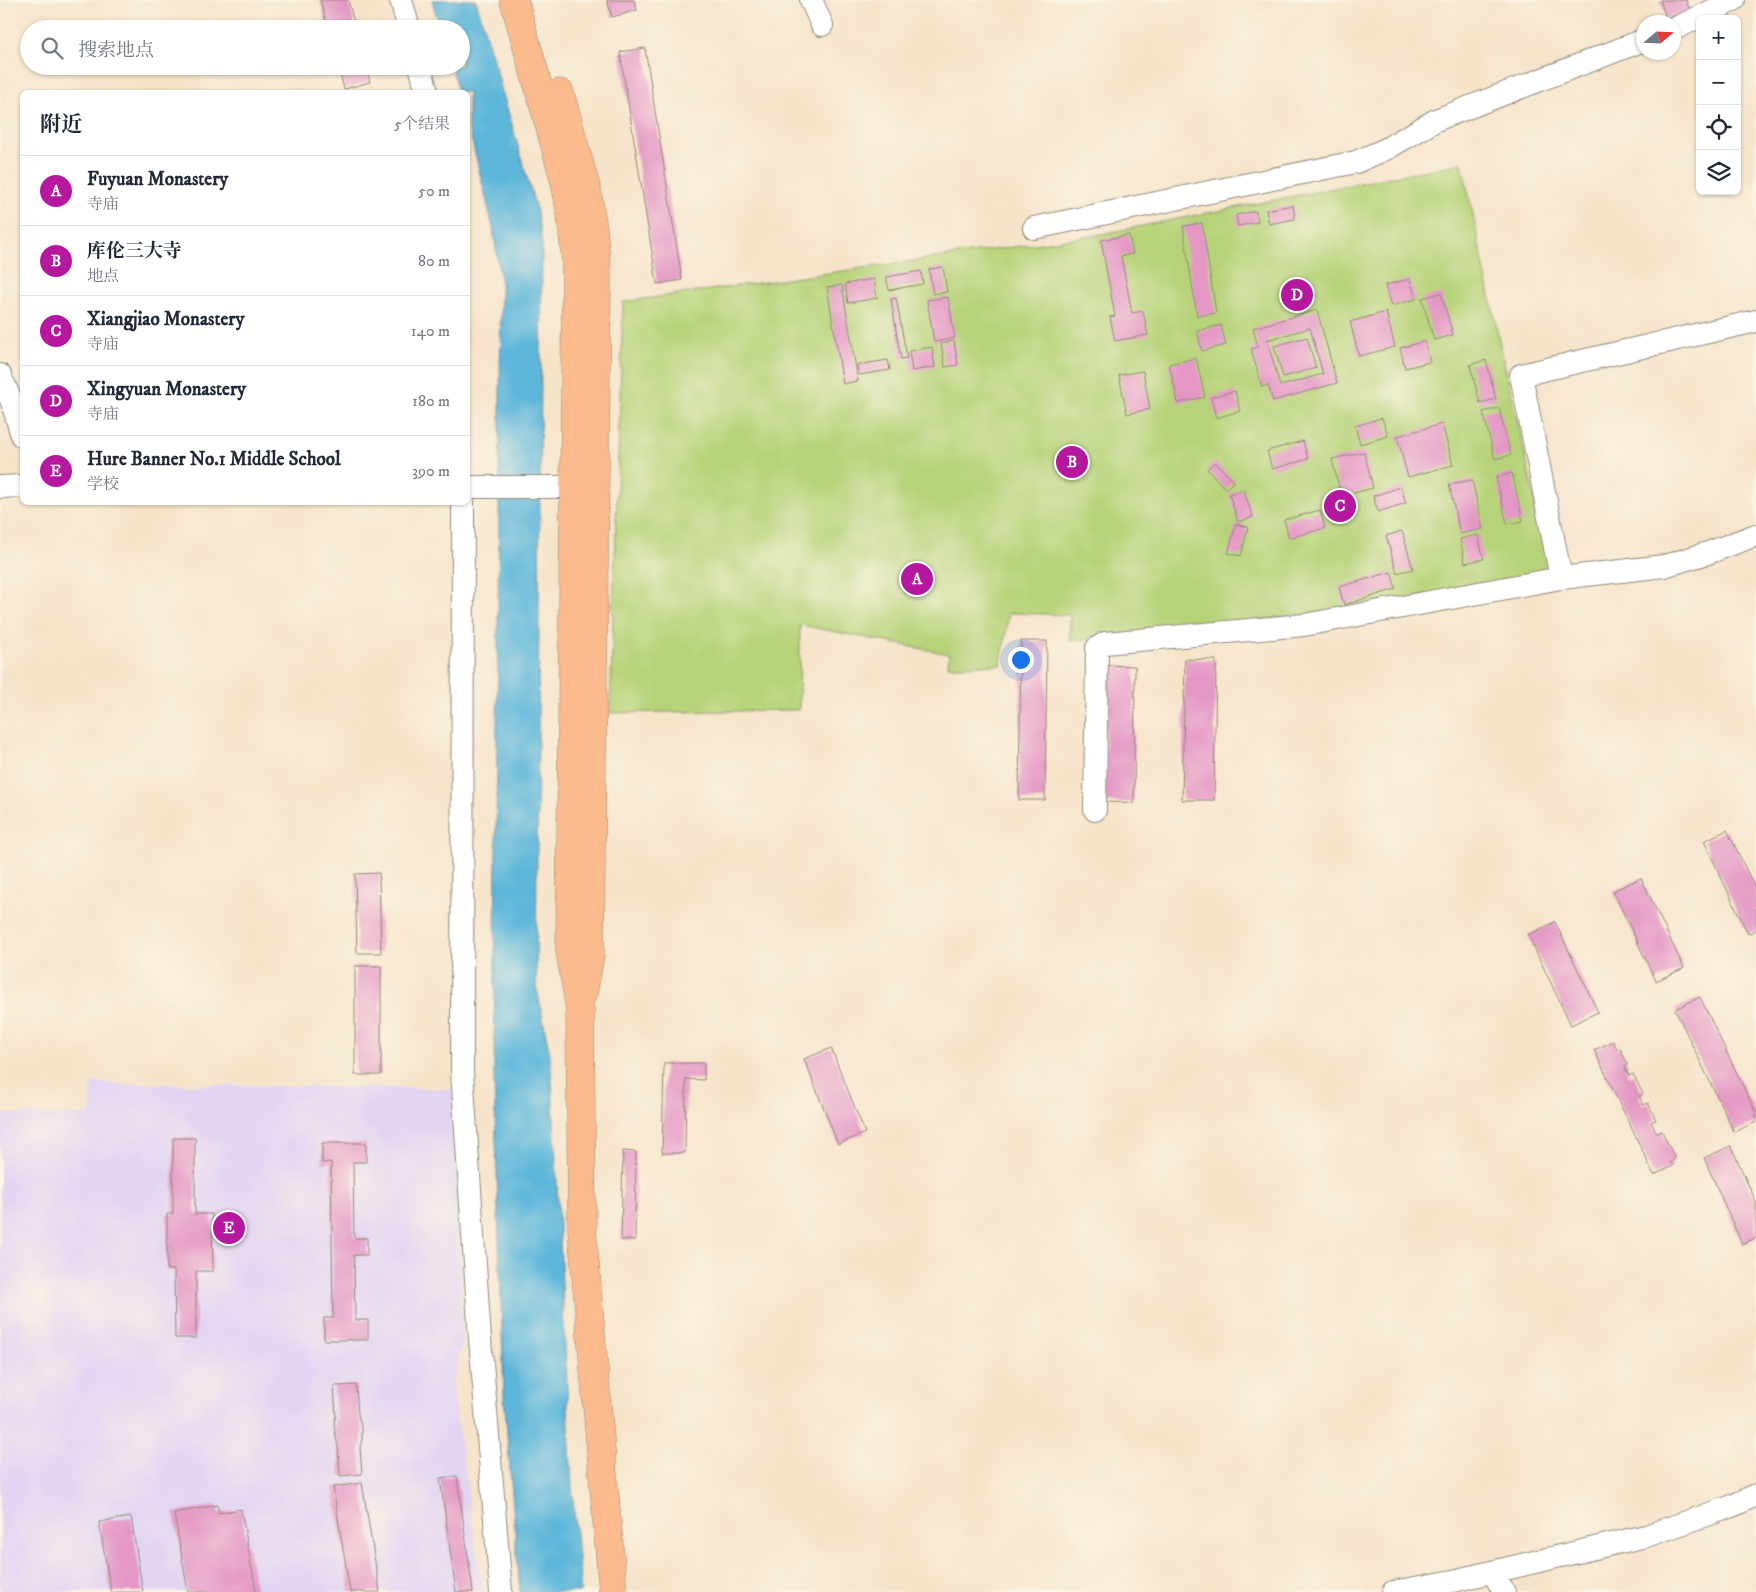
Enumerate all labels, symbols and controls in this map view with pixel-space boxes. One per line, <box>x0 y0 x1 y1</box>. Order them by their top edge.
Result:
north arrow <box>1636 15 1681 60</box>
map controls <box>1696 15 1741 195</box>
button: + <box>1696 15 1741 60</box>
search box <box>20 20 470 75</box>
icon: search <box>38 34 66 62</box>
text: 搜索地点 <box>78 39 154 62</box>
button: − <box>1696 60 1741 105</box>
button: locate <box>1696 105 1741 150</box>
text: 附近 <box>40 112 82 138</box>
text: 5个结果 <box>394 114 450 134</box>
button: layers <box>1696 150 1741 195</box>
text: Fuyuan Monastery <box>87 168 228 191</box>
text: A <box>51 181 61 201</box>
text: 50 m <box>418 181 450 201</box>
text: 寺庙 <box>87 194 119 214</box>
text: 库伦三大寺 <box>87 240 182 263</box>
text: B <box>51 251 61 271</box>
text: 80 m <box>418 251 450 271</box>
text: 地点 <box>87 266 119 286</box>
pin: D <box>1281 276 1313 314</box>
text: Xiangjiao Monastery <box>87 308 244 331</box>
text: C <box>51 321 61 341</box>
text: 140 m <box>411 321 450 341</box>
text: 寺庙 <box>87 334 119 354</box>
text: Xingyuan Monastery <box>87 378 246 401</box>
text: D <box>50 391 62 411</box>
text: 180 m <box>412 391 450 411</box>
text: 寺庙 <box>87 404 119 424</box>
pin: B <box>1056 443 1088 481</box>
text: Hure Banner No.1 Middle School <box>87 448 341 471</box>
text: E <box>50 461 62 481</box>
text: 390 m <box>412 461 450 481</box>
text: 学校 <box>87 474 119 494</box>
pin: C <box>1324 487 1356 525</box>
pin: A <box>901 560 933 598</box>
your location <box>1008 647 1034 673</box>
pin: E <box>213 1209 245 1247</box>

